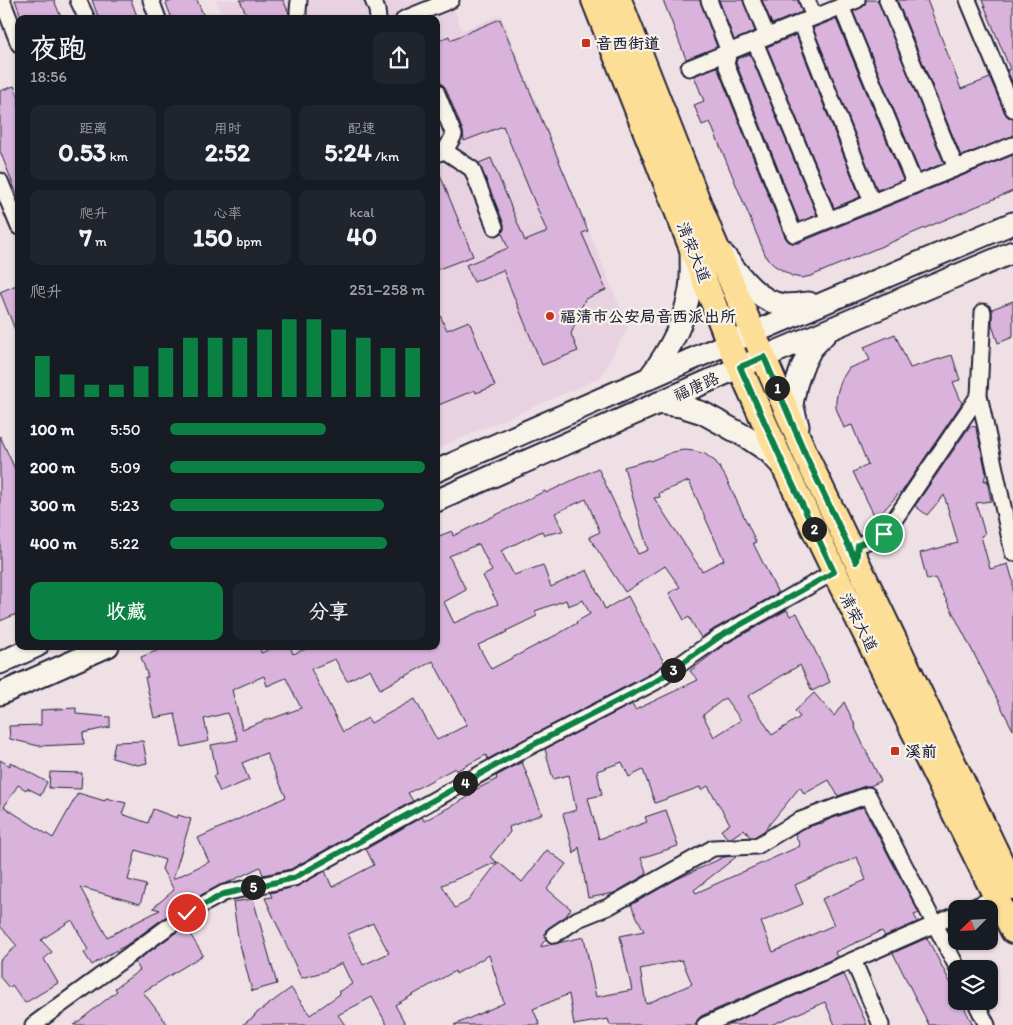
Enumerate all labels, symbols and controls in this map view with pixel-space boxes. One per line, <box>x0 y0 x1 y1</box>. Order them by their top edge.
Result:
text: 夜跑 <box>30 31 86 65</box>
button: share <box>373 32 425 84</box>
place label: 音西街道 <box>596 34 660 53</box>
marker: 音西街道 <box>580 37 592 49</box>
text: 18:56 <box>30 67 67 86</box>
text: 距离 <box>79 120 107 137</box>
text: 用时 <box>213 120 241 137</box>
text: 配速 <box>348 120 376 137</box>
text: 0.53 <box>58 137 106 167</box>
text: 2:52 <box>205 137 250 167</box>
text: 5:24 <box>324 137 372 167</box>
text: km <box>106 148 128 165</box>
text: /km <box>372 148 399 165</box>
text: kcal <box>349 204 374 221</box>
text: 爬升 <box>79 205 107 222</box>
text: 心率 <box>213 205 241 222</box>
street label: 清荣大道 <box>673 219 714 285</box>
text: 40 <box>347 221 377 251</box>
text: 7 <box>79 222 92 252</box>
text: 150 <box>193 222 233 252</box>
text: m <box>92 233 107 250</box>
text: bpm <box>233 233 262 250</box>
text: 251–258 m <box>349 280 425 299</box>
text: 爬升 <box>30 282 62 301</box>
place label: 福清市公安局音西派出所 <box>560 307 736 326</box>
marker: 福清市公安局音西派出所 <box>544 310 556 322</box>
street label: 福唐路 <box>670 368 722 405</box>
pin: 1 <box>764 376 790 400</box>
text: 1 <box>774 380 781 397</box>
text: 100 m <box>30 420 74 439</box>
text: 5:50 <box>110 420 141 439</box>
text: 200 m <box>30 458 75 477</box>
text: 5:09 <box>110 458 141 477</box>
text: 300 m <box>30 496 76 515</box>
text: 5:23 <box>110 496 139 515</box>
pin <box>863 513 905 555</box>
pin: 2 <box>802 516 826 542</box>
icon: arrive <box>870 520 898 548</box>
text: 2 <box>811 521 818 538</box>
text: 400 m <box>30 534 76 553</box>
text: 5:22 <box>110 534 139 553</box>
button: 收藏 <box>30 582 223 640</box>
button: 分享 <box>233 582 425 640</box>
street label: 清荣大道 <box>836 589 882 655</box>
pin: 3 <box>660 658 686 682</box>
text: 3 <box>670 662 677 679</box>
place label: 溪前 <box>905 742 937 761</box>
marker: 溪前 <box>889 745 901 757</box>
pin: 4 <box>452 770 478 796</box>
text: 4 <box>461 775 470 792</box>
pin: 5 <box>240 874 266 900</box>
text: 5 <box>250 879 257 896</box>
pin <box>166 892 208 934</box>
icon: check <box>173 899 201 927</box>
north arrow <box>948 900 998 950</box>
map controls <box>948 900 998 1010</box>
button: layers <box>948 960 998 1010</box>

